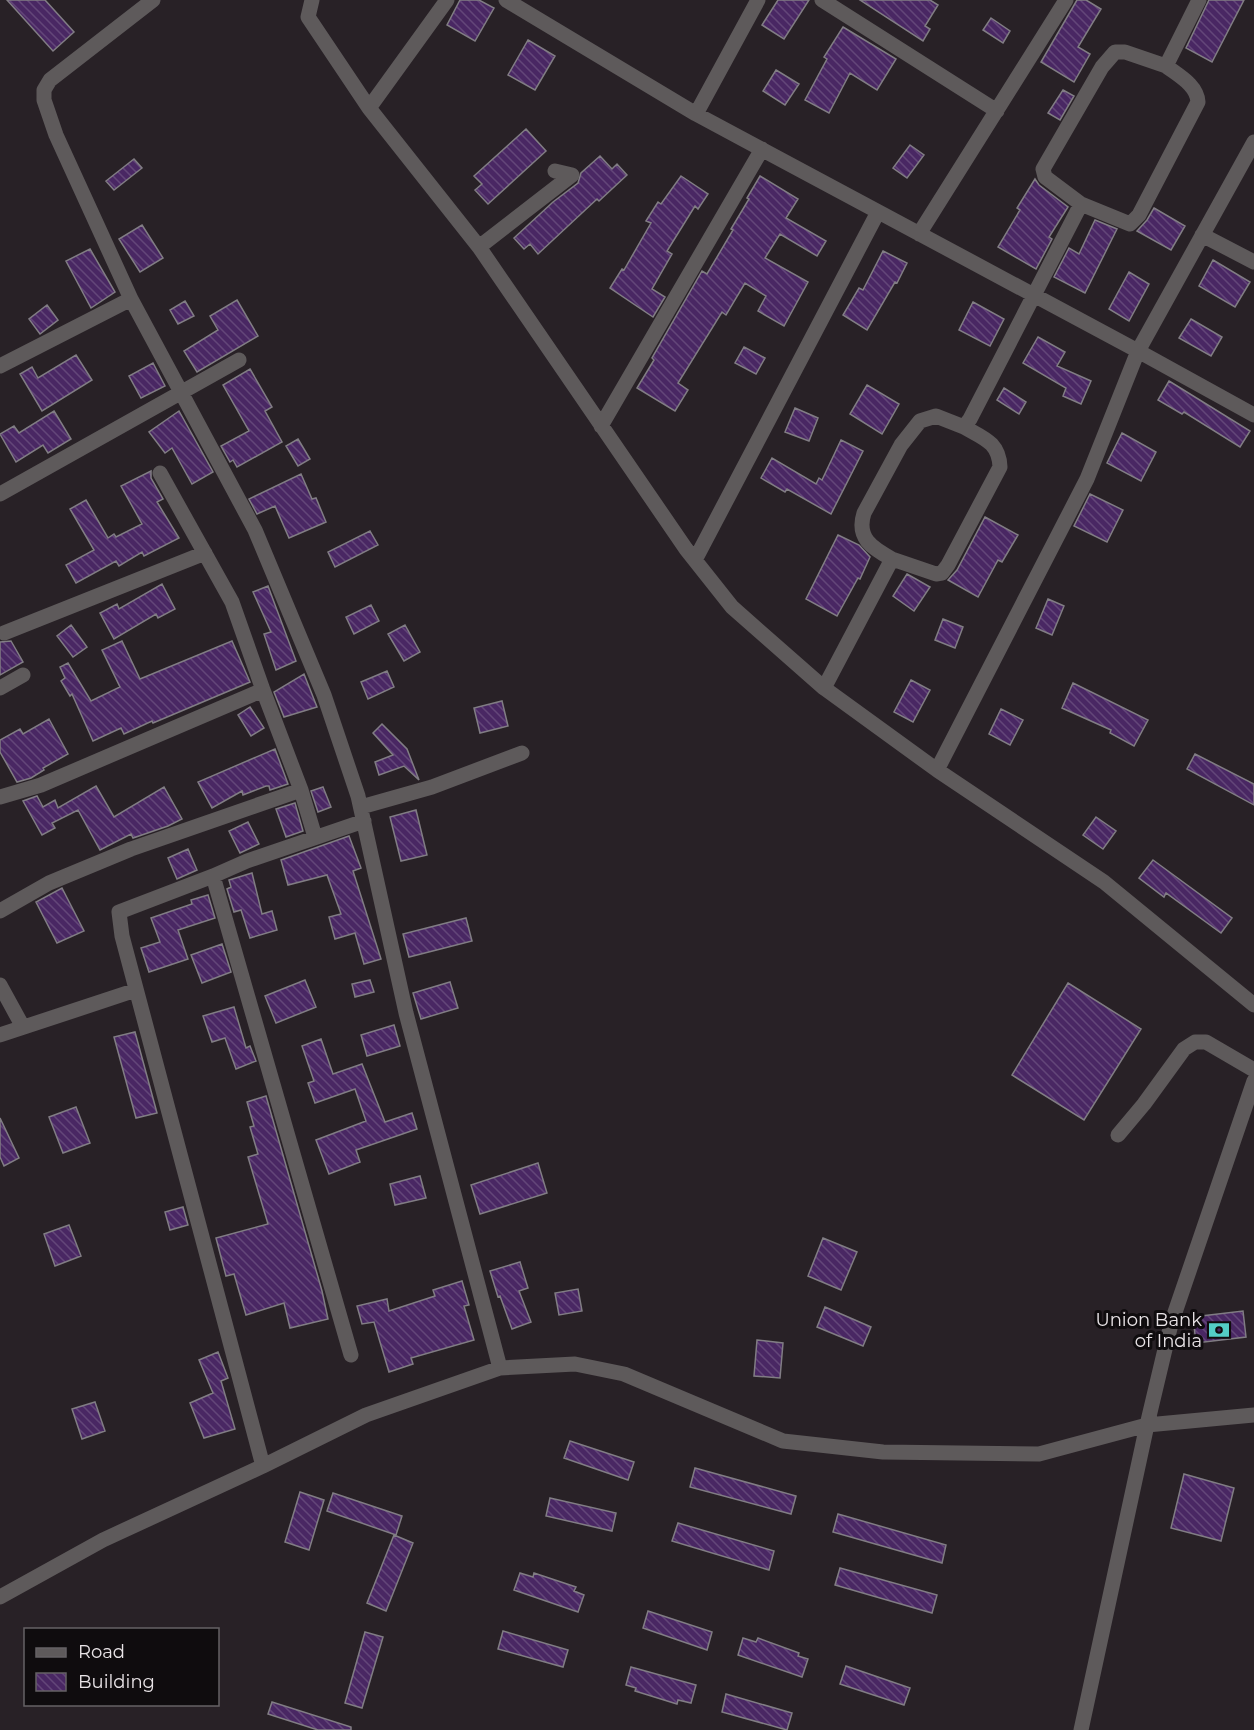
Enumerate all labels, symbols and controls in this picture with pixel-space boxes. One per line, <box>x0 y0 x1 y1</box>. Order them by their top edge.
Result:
place label: Union Bank of India <box>1095 1309 1202 1352</box>
bank icon: Union Bank of India <box>1207 1318 1231 1342</box>
legend <box>24 1628 219 1706</box>
text: Road <box>78 1641 125 1663</box>
text: Building <box>78 1671 155 1693</box>

